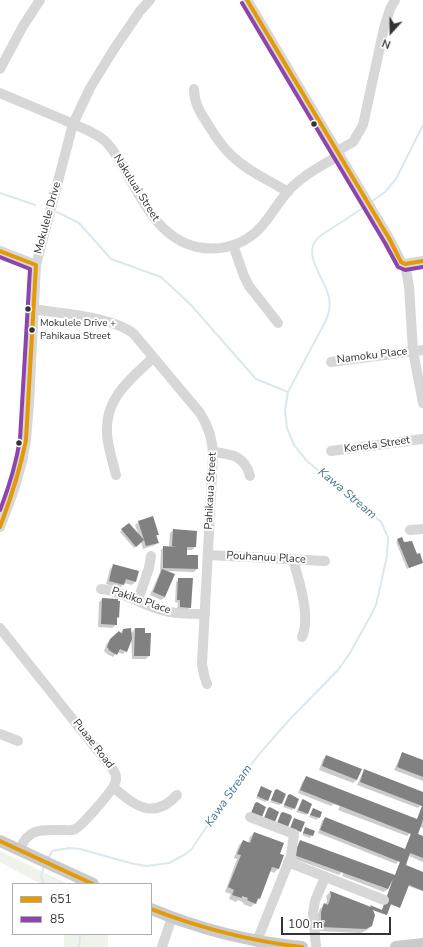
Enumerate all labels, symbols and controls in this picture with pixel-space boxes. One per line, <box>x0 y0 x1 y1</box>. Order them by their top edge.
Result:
north arrow <box>371 12 411 52</box>
text: N <box>380 35 393 52</box>
unlabelled marker <box>309 119 319 129</box>
street label: Nakuluai Street <box>110 152 162 224</box>
street label: Mokulele Drive <box>32 180 64 256</box>
unlabelled marker <box>23 304 33 314</box>
place label: Mokulele Drive + Pahikaua Street <box>40 318 116 342</box>
marker: Mokulele Drive + Pahikaua Street <box>27 325 37 335</box>
street label: Namoku Place <box>336 345 408 367</box>
street label: Kenela Street <box>343 434 411 456</box>
unlabelled marker <box>14 438 24 448</box>
street label: Pahikaua Street <box>202 452 220 530</box>
water label: Kawa Stream <box>315 465 379 523</box>
street label: Pouhanuu Place <box>226 549 306 567</box>
street label: Pakiko Place <box>110 585 172 617</box>
street label: Puaae Road <box>70 717 116 771</box>
water label: Kawa Stream <box>202 762 256 830</box>
legend <box>12 883 152 935</box>
text: 651 <box>50 891 72 907</box>
scale bar <box>283 909 393 935</box>
text: 85 <box>50 911 64 927</box>
text: 100 m <box>288 916 323 932</box>

